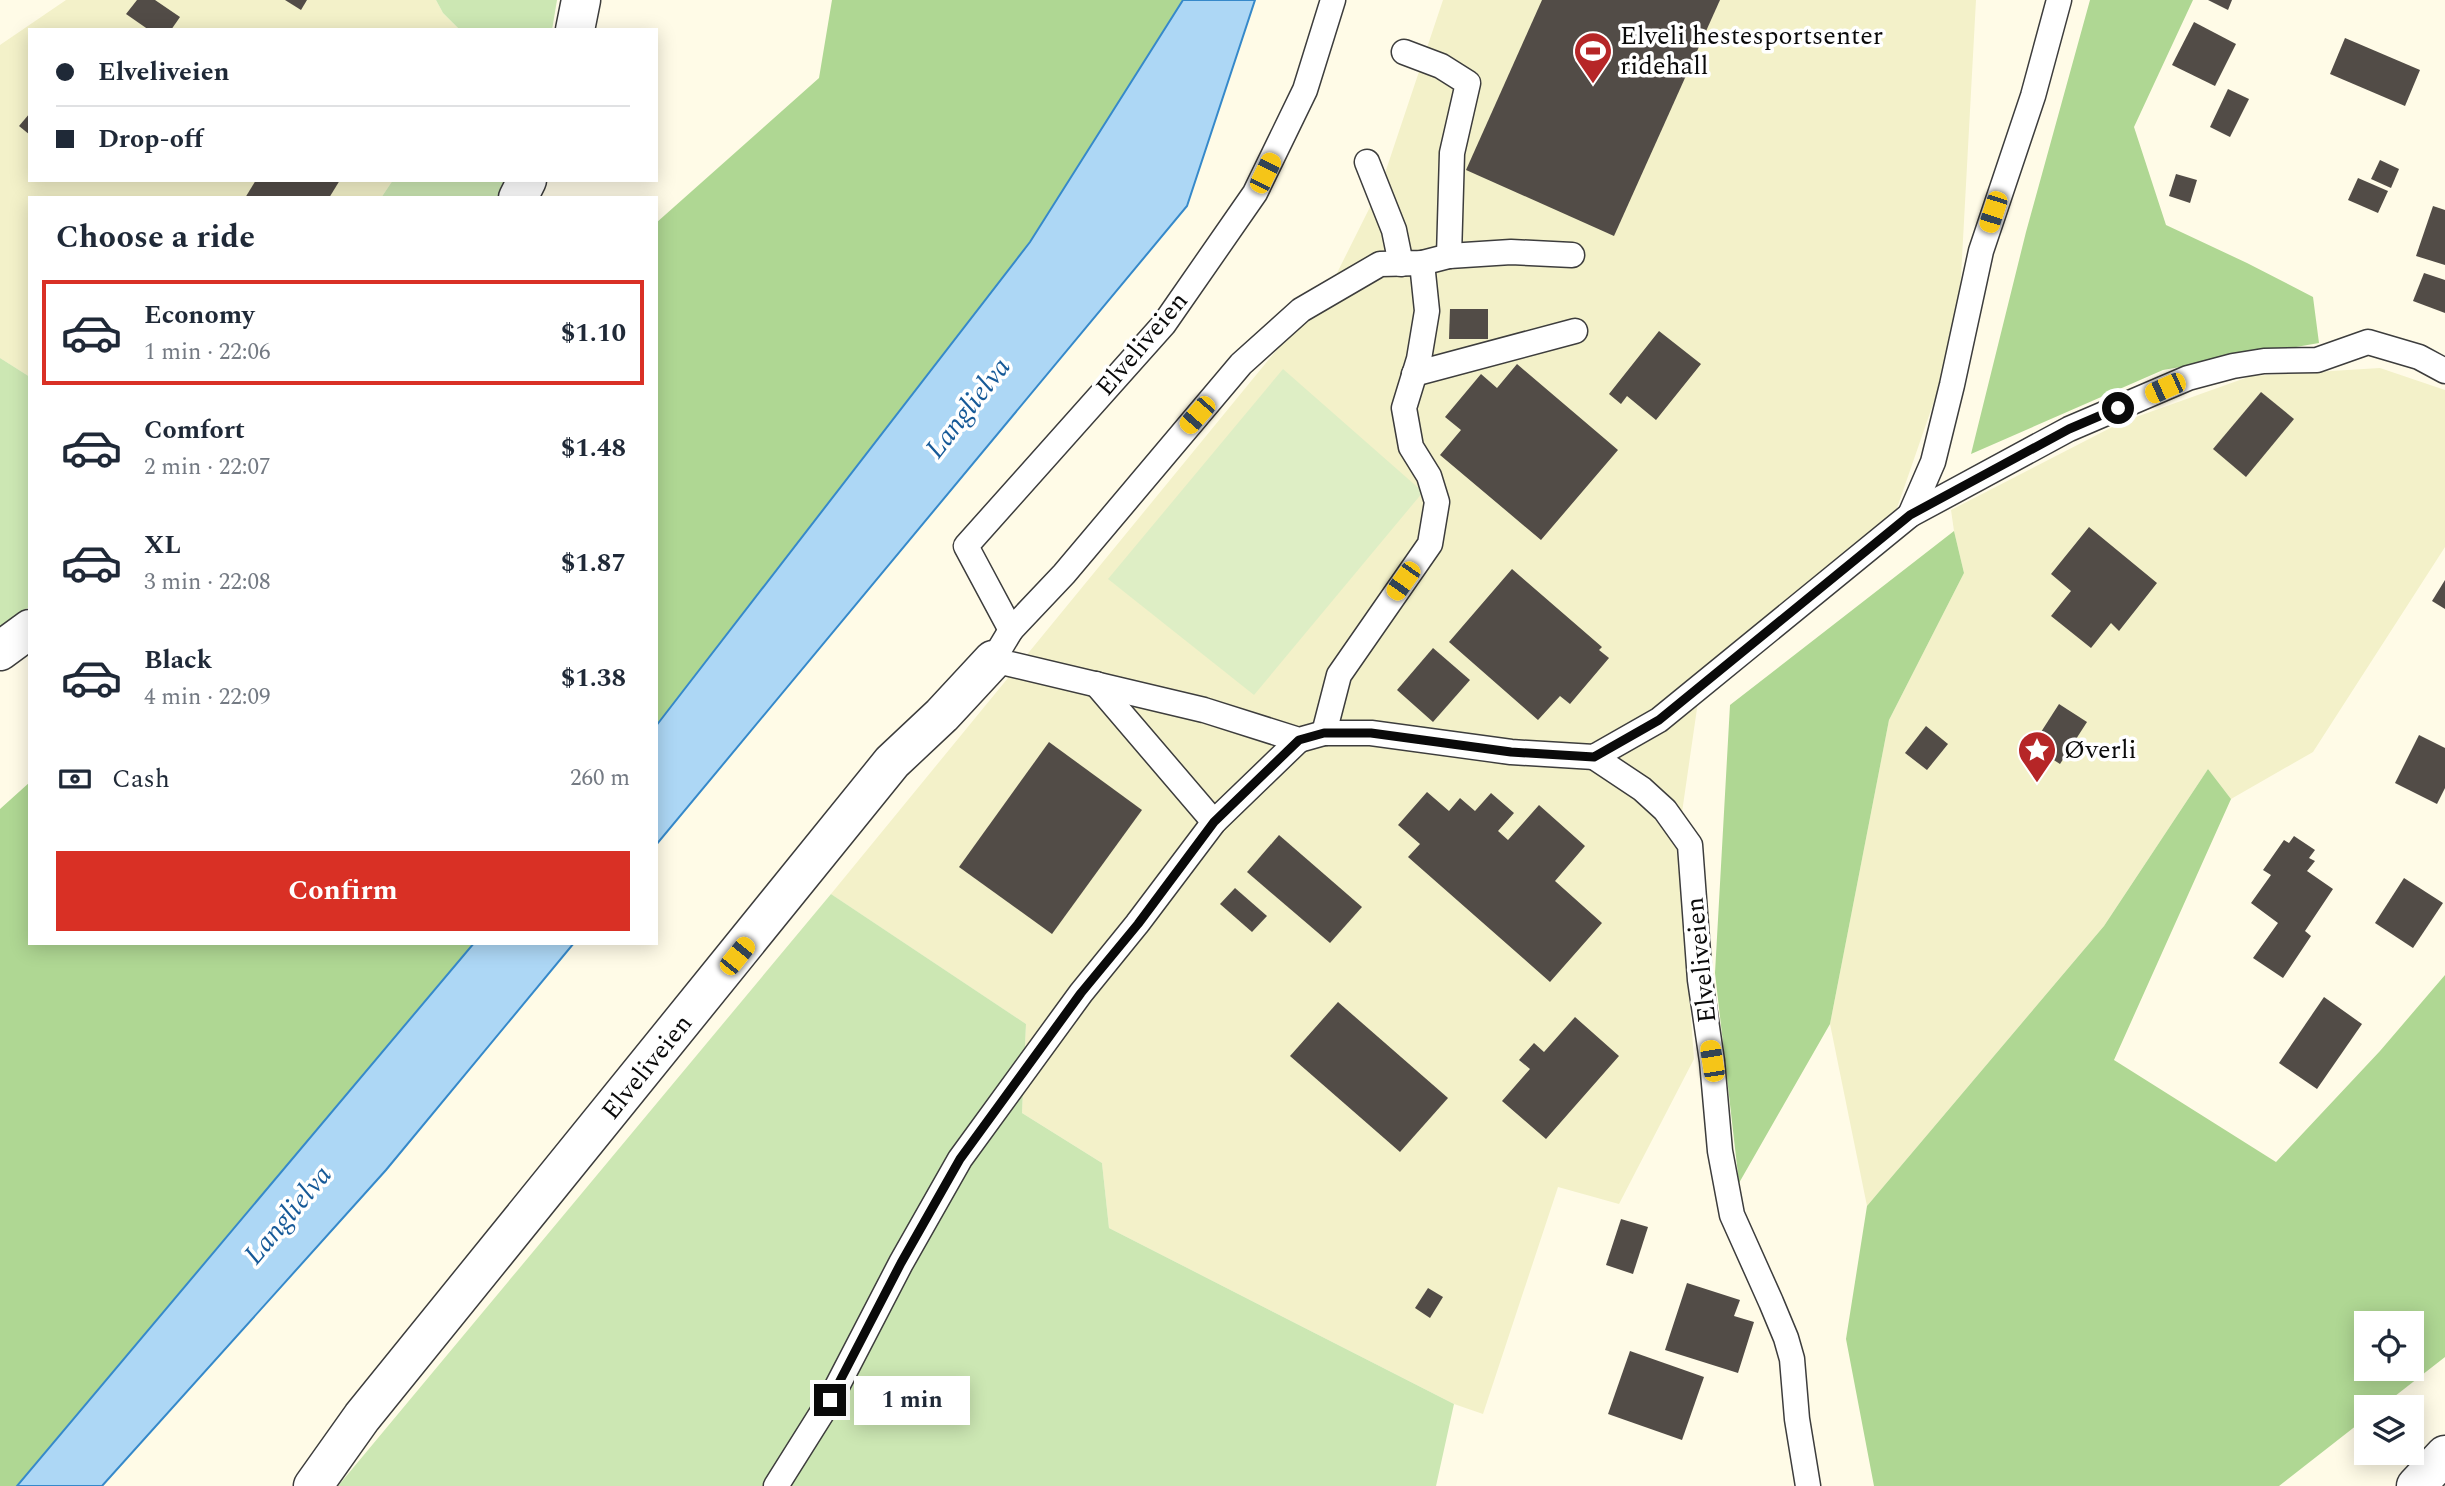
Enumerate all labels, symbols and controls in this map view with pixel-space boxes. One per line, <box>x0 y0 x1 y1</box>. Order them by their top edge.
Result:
place label: Elveli hestesportsenter ridehall <box>1620 16 1883 86</box>
sports icon: Elveli hestesportsenter ridehall <box>1572 30 1614 85</box>
text: Elveliveien <box>98 52 230 92</box>
text: Drop-off <box>98 119 203 159</box>
car <box>1247 150 1284 196</box>
car <box>1977 189 2010 235</box>
text: Choose a ride <box>56 213 255 262</box>
street label: Elveliveien <box>1086 283 1198 405</box>
text: Economy <box>144 295 254 335</box>
icon: car <box>60 301 123 364</box>
text: $1.10 <box>561 313 626 353</box>
text: 1 min · 22:06 <box>144 335 271 370</box>
water label: Langlielva <box>915 348 1021 468</box>
car <box>2142 370 2189 406</box>
car <box>1176 392 1219 438</box>
route start <box>2102 392 2134 424</box>
text: Comfort <box>144 410 245 450</box>
icon: car <box>60 416 123 479</box>
text: $1.48 <box>561 428 626 468</box>
text: 2 min · 22:07 <box>144 450 271 485</box>
text: XL <box>144 525 181 565</box>
icon: car <box>60 531 123 594</box>
text: $1.87 <box>561 543 626 583</box>
car <box>1383 558 1424 604</box>
text: 3 min · 22:08 <box>144 565 271 600</box>
text: Black <box>144 640 212 680</box>
icon: car <box>60 646 123 709</box>
text: $1.38 <box>561 658 626 698</box>
text: 4 min · 22:09 <box>144 680 271 715</box>
place icon: Øverli <box>2016 729 2058 784</box>
place label: Øverli <box>2064 730 2137 770</box>
text: Cash <box>112 759 170 799</box>
icon: cash <box>56 760 94 798</box>
text: 260 m <box>570 761 630 796</box>
button: Confirm <box>56 851 630 931</box>
street label: Elveliveien <box>1675 895 1727 1025</box>
car <box>716 933 759 979</box>
street label: Elveliveien <box>592 1005 702 1129</box>
car <box>1699 1039 1726 1083</box>
water label: Langlielva <box>233 1156 343 1274</box>
map controls <box>2354 1311 2424 1465</box>
button: locate <box>2354 1311 2424 1381</box>
callout: 1 min <box>854 1376 970 1424</box>
text: 1 min <box>881 1383 943 1418</box>
route end <box>814 1384 846 1416</box>
button: layers <box>2354 1395 2424 1465</box>

